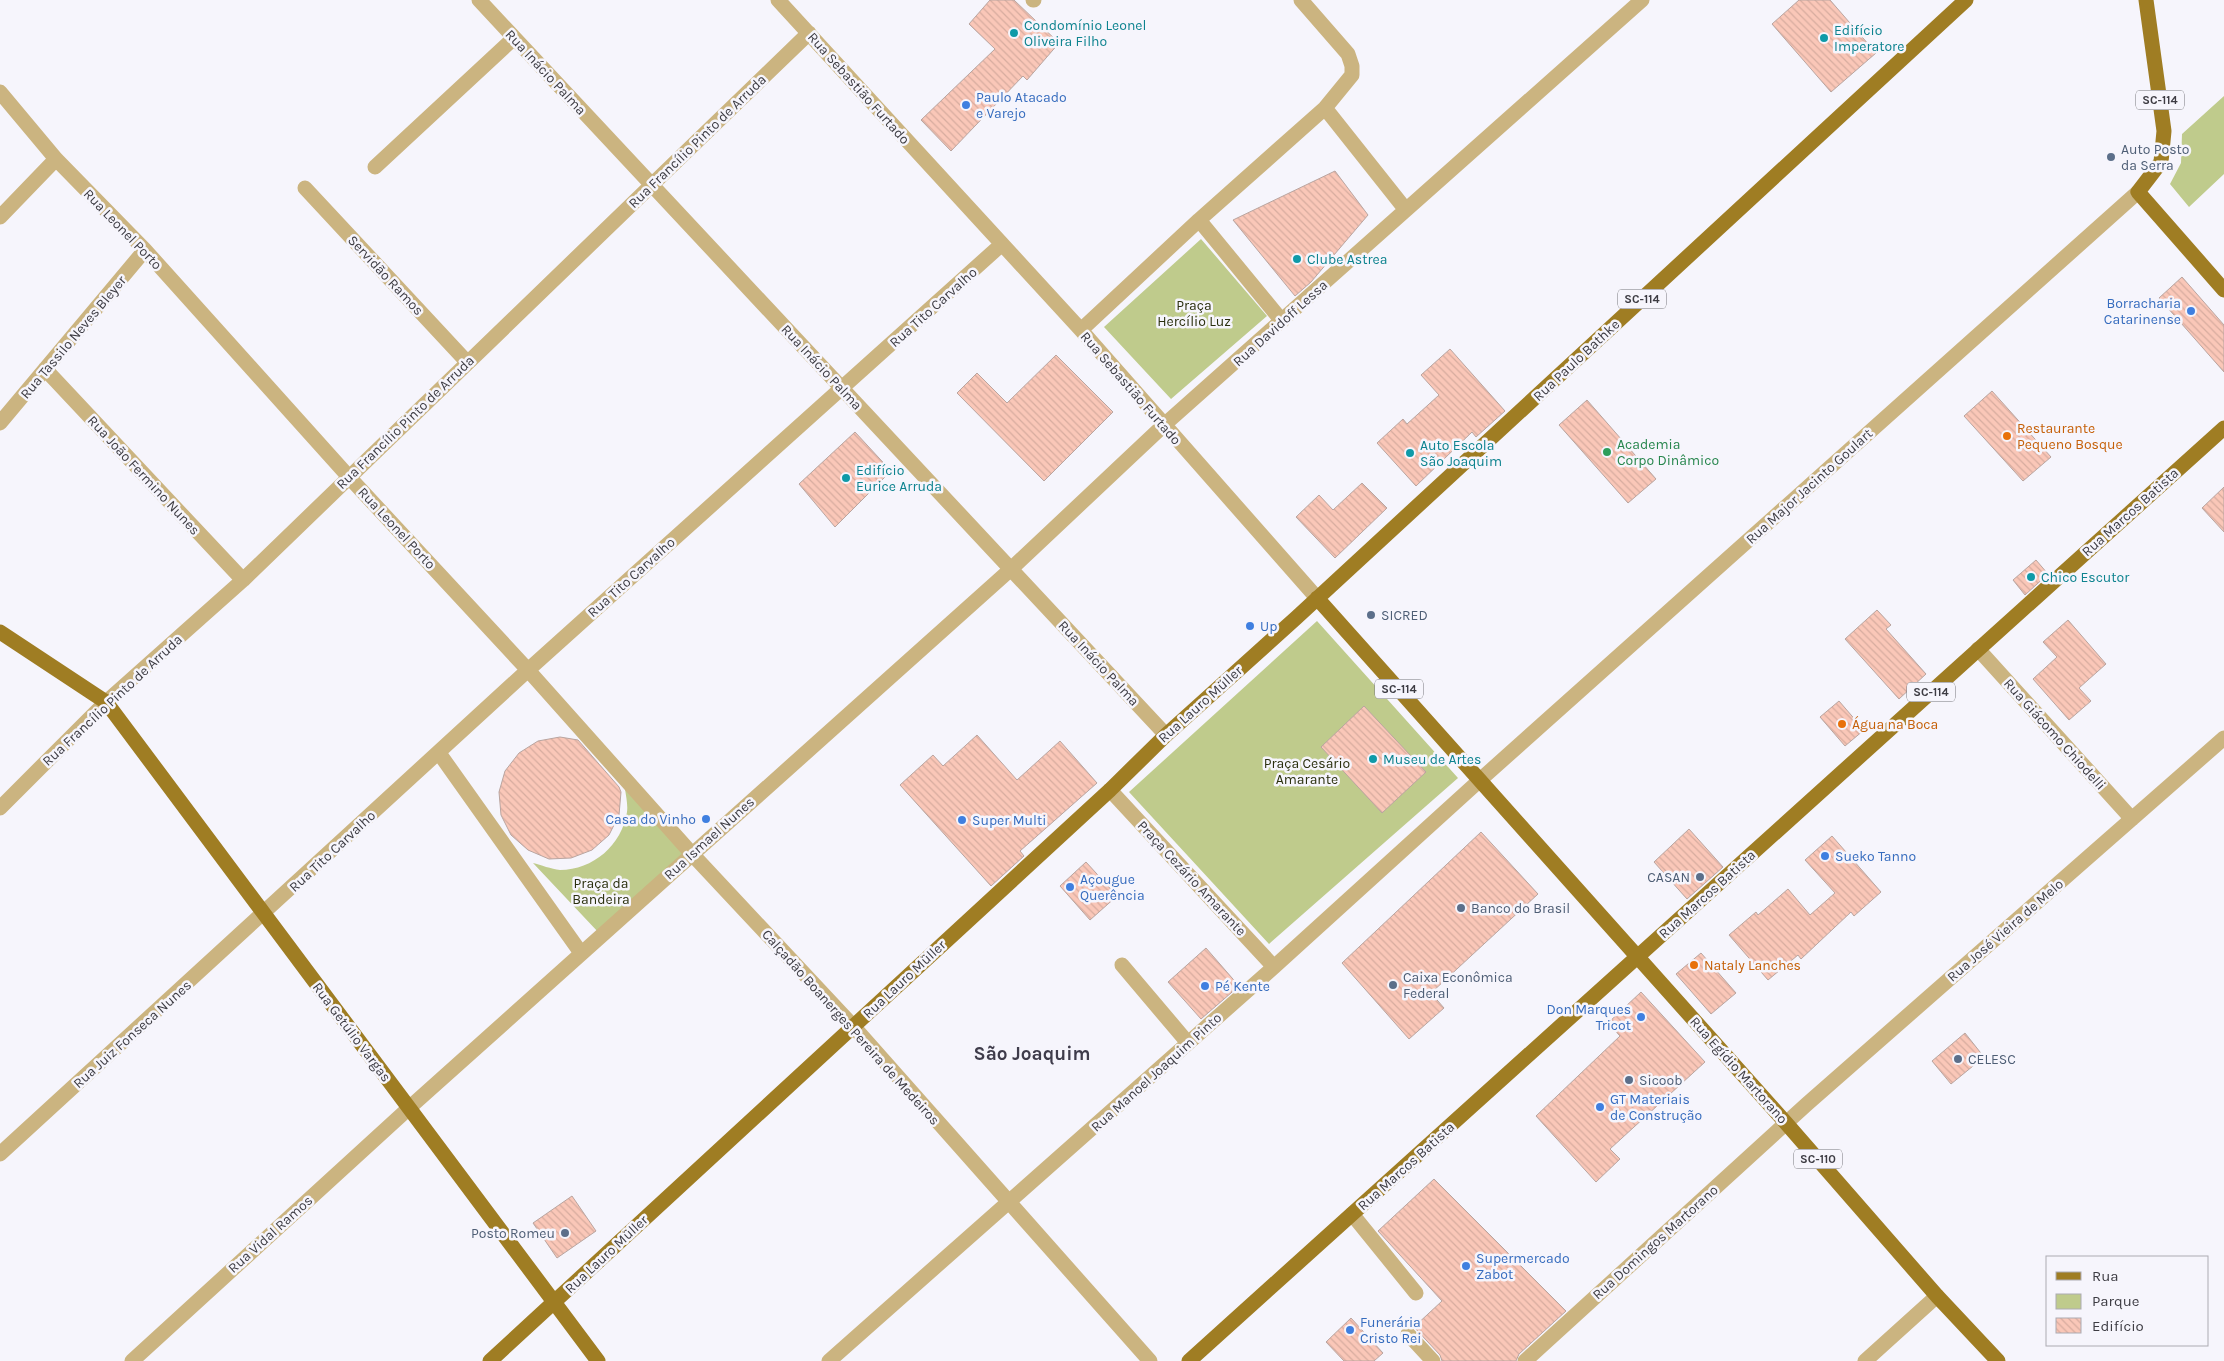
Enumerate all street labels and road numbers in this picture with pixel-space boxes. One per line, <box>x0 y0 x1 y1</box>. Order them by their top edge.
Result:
street label: Rua Inácio Palma <box>502 26 590 119</box>
street label: Rua Sebastião Furtado <box>804 29 913 148</box>
street label: Rua Francílio Pinto de Arruda <box>625 71 770 212</box>
road number: SC-114 <box>2136 90 2184 110</box>
street label: Rua Leonel Porto <box>80 185 165 273</box>
street label: Servidão Ramos <box>344 232 427 319</box>
street label: Rua Tito Carvalho <box>886 264 980 351</box>
street label: Rua Tassilo Neves Bleyer <box>17 272 131 402</box>
street label: Rua Davidoff Lessa <box>1230 276 1331 370</box>
road number: SC-114 <box>1618 290 1666 308</box>
street label: Rua Paulo Bathke <box>1530 316 1623 405</box>
street label: Rua Inácio Palma <box>778 321 866 414</box>
street label: Rua Sebastião Furtado <box>1077 328 1184 448</box>
street label: Rua Francílio Pinto de Arruda <box>333 352 478 493</box>
street label: Rua João Fermino Nunes <box>84 412 203 539</box>
street label: Rua Major Jacinto Goulart <box>1742 425 1876 548</box>
street label: Rua Marcos Batista <box>2078 464 2182 560</box>
street label: Rua Leonel Porto <box>354 484 439 573</box>
street label: Rua Tito Carvalho <box>584 534 678 621</box>
street label: Rua Inácio Palma <box>1055 617 1143 710</box>
street label: Rua Francílio Pinto de Arruda <box>39 631 186 770</box>
street label: Rua Lauro Müller <box>1155 662 1247 747</box>
street label: Rua Giácomo Chiodelli <box>2000 675 2109 794</box>
road number: SC-114 <box>1375 680 1423 699</box>
road number: SC-114 <box>1907 682 1955 702</box>
street label: Rua Ismael Nunes <box>661 793 758 883</box>
street label: Rua Tito Carvalho <box>286 807 379 896</box>
street label: Praça Cezário Amarante <box>1134 817 1250 940</box>
street label: Rua Marcos Batista <box>1655 846 1759 942</box>
street label: Rua José Vieira de Melo <box>1944 875 2067 985</box>
street label: Calçadão Boanerges Pereira de Medeiros <box>758 926 943 1129</box>
street label: Rua Lauro Müller <box>859 936 950 1022</box>
street label: Rua Juiz Fonseca Nunes <box>70 977 195 1092</box>
street label: Rua Getúlio Vargas <box>309 979 395 1085</box>
street label: Rua Manoel Joaquim Pinto <box>1088 1009 1225 1135</box>
street label: Rua Egídio Martorano <box>1686 1013 1791 1127</box>
street label: Rua Marcos Batista <box>1354 1118 1458 1214</box>
road number: SC-110 <box>1794 1150 1842 1168</box>
street label: Rua Domingos Martorano <box>1589 1181 1722 1303</box>
street label: Rua Vidal Ramos <box>225 1192 316 1277</box>
street label: Rua Lauro Müller <box>561 1211 652 1297</box>

